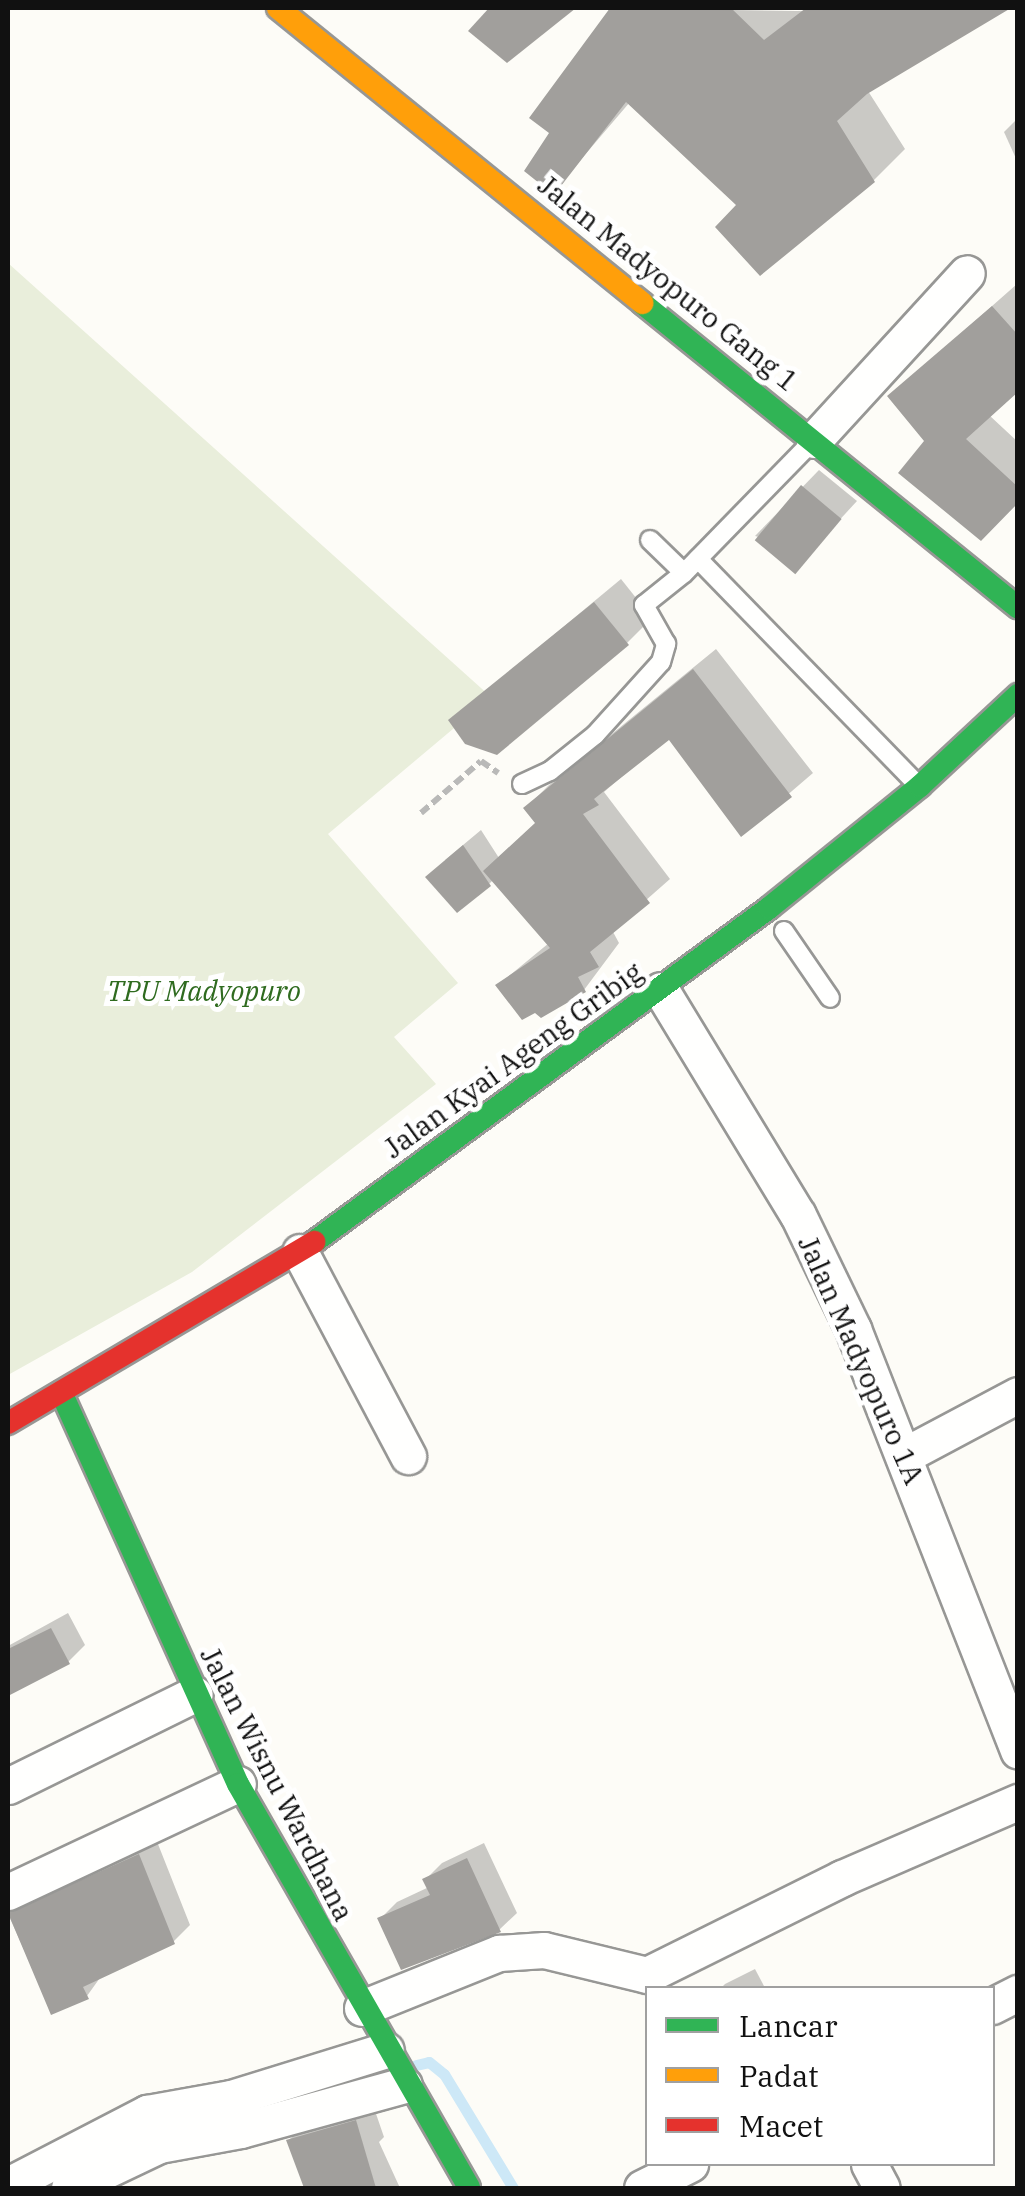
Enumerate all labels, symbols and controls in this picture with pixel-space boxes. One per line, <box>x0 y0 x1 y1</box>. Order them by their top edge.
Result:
street label: Jalan Madyopuro Gang 1 <box>531 168 805 398</box>
street label: Jalan Kyai Ageng Gribig <box>377 955 649 1165</box>
park label: TPU Madyopuro <box>107 974 301 1008</box>
street label: Jalan Madyopuro 1A <box>791 1231 931 1489</box>
street label: Jalan Wisnu Wardhana <box>193 1641 361 1927</box>
legend <box>645 1986 995 2166</box>
text: Lancar <box>739 2006 837 2045</box>
text: Padat <box>739 2056 819 2095</box>
text: Macet <box>739 2106 823 2145</box>

